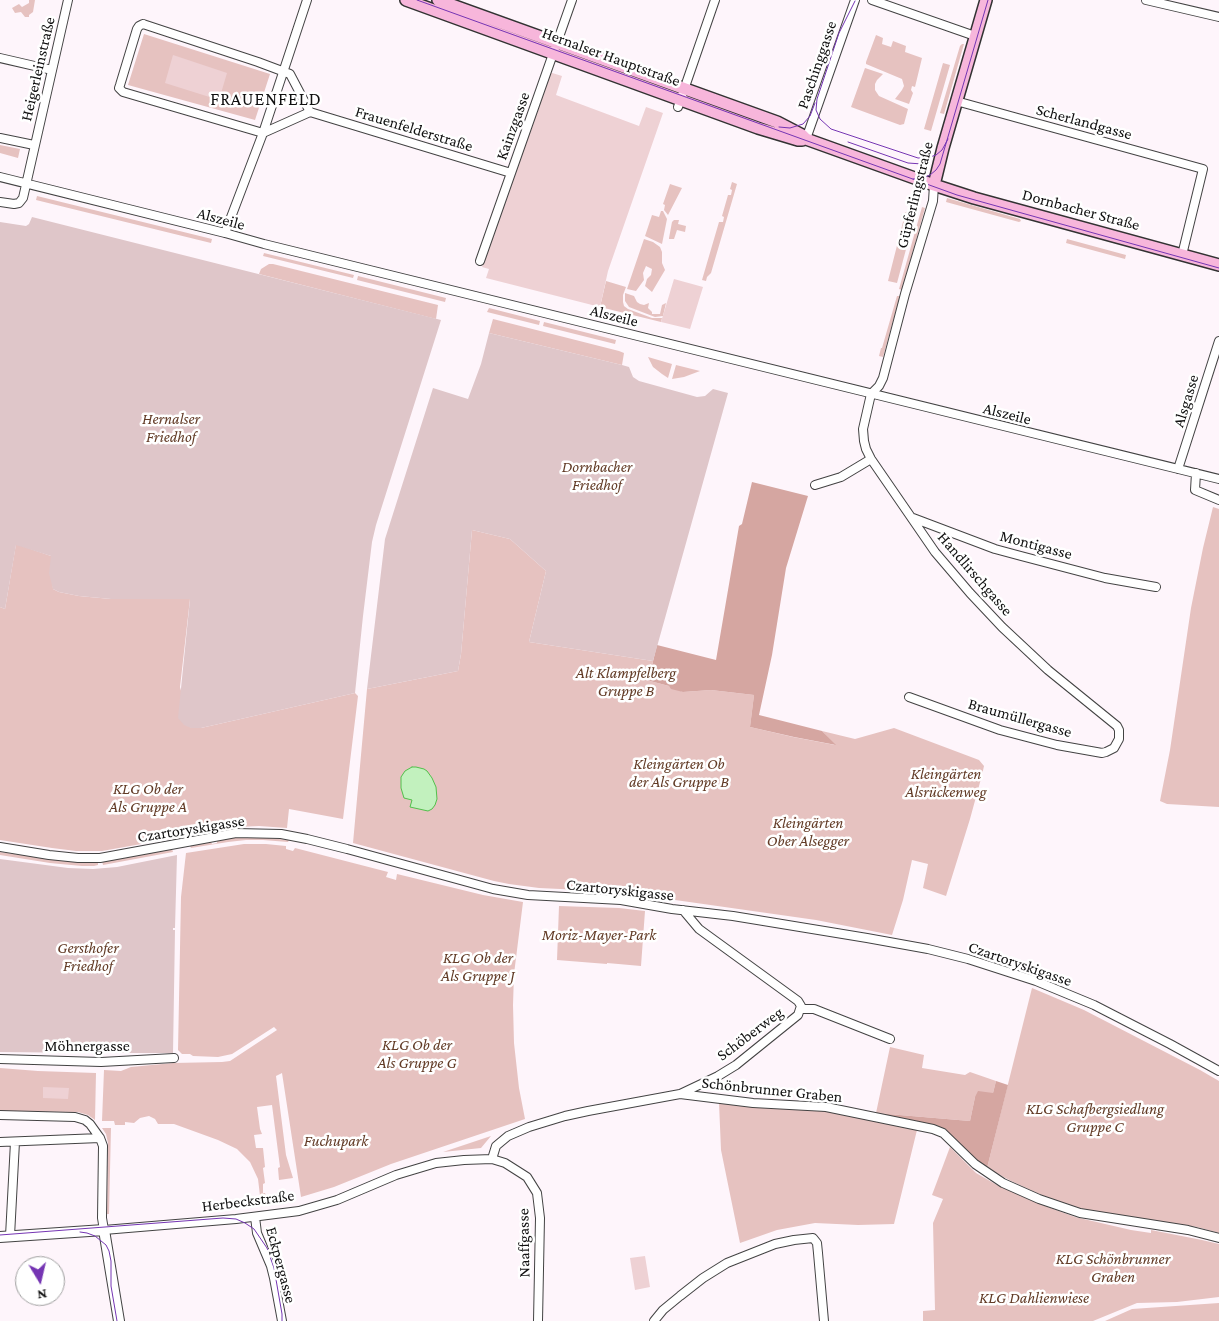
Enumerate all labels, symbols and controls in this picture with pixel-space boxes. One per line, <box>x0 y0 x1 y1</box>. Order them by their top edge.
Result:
street label: Heigerleinstraße <box>17 15 59 123</box>
street label: Paschinggasse <box>793 18 841 112</box>
street label: Hernalser Hauptstraße <box>539 23 683 91</box>
district label: FRAUENFELD <box>209 88 323 110</box>
street label: Kainzgasse <box>492 90 534 162</box>
street label: Scherlandgasse <box>1034 100 1134 144</box>
street label: Frauenfelderstraße <box>353 102 475 156</box>
street label: Güpferlingstraße <box>892 140 938 250</box>
street label: Dornbacher Straße <box>1020 185 1142 235</box>
street label: Alszeile <box>195 203 247 235</box>
street label: Alszeile <box>588 301 640 331</box>
street label: Alsgasse <box>1169 372 1203 430</box>
street label: Alszeile <box>981 399 1033 429</box>
park label: Hernalser Friedhof <box>142 409 200 447</box>
park label: Dornbacher Friedhof <box>562 457 632 495</box>
street label: Montigasse <box>998 526 1074 564</box>
street label: Handlirschgasse <box>933 528 1017 620</box>
park label: Alt Klampfelberg Gruppe B <box>576 663 676 701</box>
street label: Braumüllergasse <box>966 694 1074 742</box>
park label: Kleingärten Ob der Als Gruppe B <box>629 754 729 792</box>
park label: Kleingärten Alsrückenweg <box>905 764 987 802</box>
park label: KLG Ob der Als Gruppe A <box>109 779 187 817</box>
street label: Czartoryskigasse <box>136 811 246 847</box>
park label: Kleingärten Ober Alsegger <box>767 813 849 851</box>
street label: Czartoryskigasse <box>565 875 675 905</box>
park label: Moriz-Mayer-Park <box>542 925 656 945</box>
street label: Czartoryskigasse <box>966 937 1074 991</box>
park label: Gersthofer Friedhof <box>57 938 119 976</box>
park label: KLG Ob der Als Gruppe J <box>441 948 515 986</box>
street label: Schöberweg <box>713 1003 787 1065</box>
park label: KLG Ob der Als Gruppe G <box>377 1035 457 1073</box>
street label: Möhnergasse <box>44 1036 130 1056</box>
street label: Schönbrunner Graben <box>701 1073 843 1107</box>
park label: KLG Schafbergsiedlung Gruppe C <box>1026 1099 1164 1137</box>
park label: Fuchupark <box>304 1131 368 1151</box>
street label: Herbeckstraße <box>201 1186 295 1216</box>
street label: Naaffgasse <box>514 1208 534 1278</box>
street label: Eckpergasse <box>262 1225 300 1305</box>
park label: KLG Schönbrunner Graben <box>1056 1249 1170 1287</box>
north arrow <box>15 1256 65 1306</box>
text: N <box>36 1286 48 1303</box>
park label: KLG Dahlienwiese <box>979 1288 1089 1308</box>

